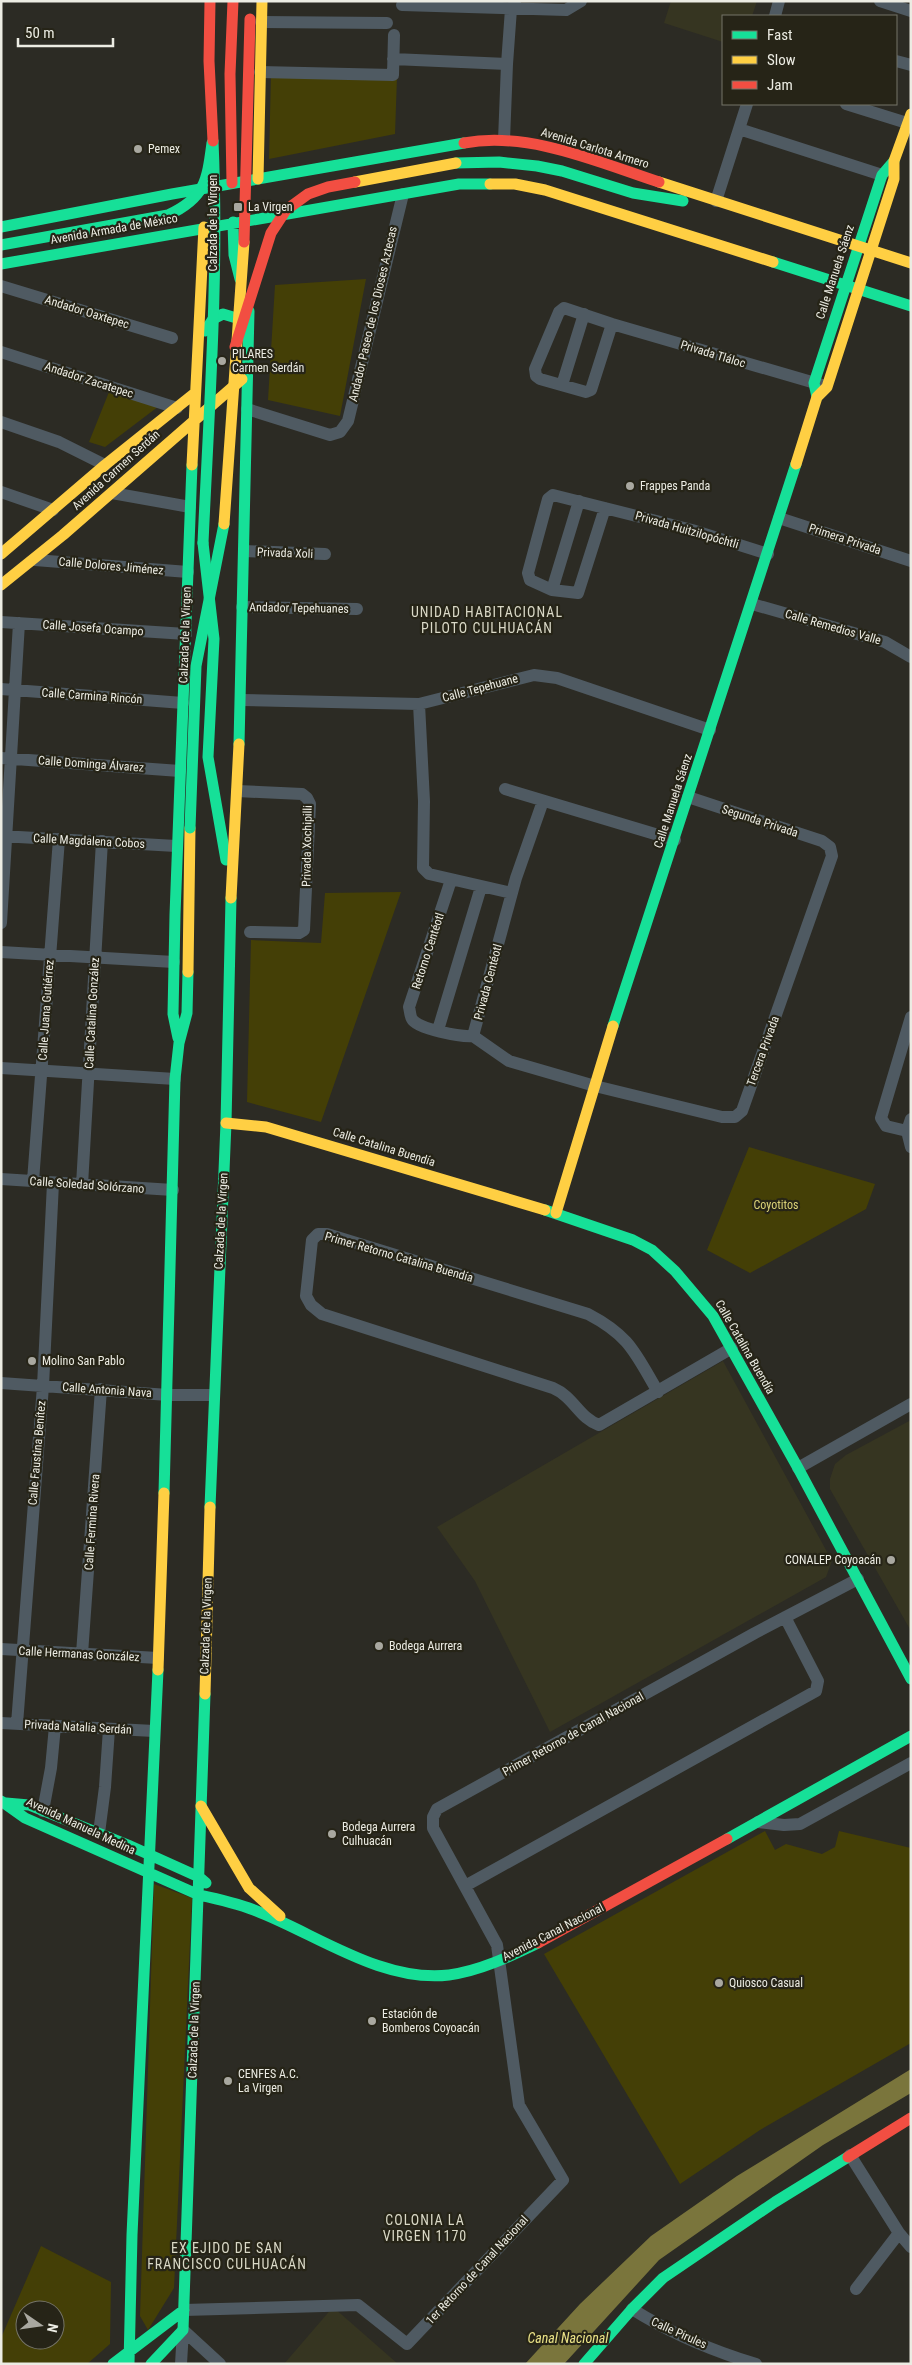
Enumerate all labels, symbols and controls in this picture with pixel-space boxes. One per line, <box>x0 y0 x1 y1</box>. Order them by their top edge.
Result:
scale bar <box>18 15 112 47</box>
legend <box>722 15 897 105</box>
text: 50 m <box>25 24 55 42</box>
text: Fast <box>767 26 792 44</box>
text: Slow <box>767 51 796 69</box>
text: Jam <box>767 76 793 94</box>
street label: Avenida Carlota Armero <box>539 125 651 171</box>
place label: Pemex <box>148 142 180 156</box>
marker: Pemex <box>132 143 144 155</box>
street label: Calzada de la Virgen <box>206 174 220 271</box>
place label: La Virgen <box>248 200 293 214</box>
marker: La Virgen <box>232 201 244 213</box>
street label: Avenida Armada de México <box>49 211 179 247</box>
street label: Calle Manuela Sáenz <box>813 223 857 321</box>
street label: Andador Paseo de los Dioses Aztecas <box>346 225 400 403</box>
street label: Andador Oaxtepec <box>43 293 131 332</box>
street label: Privada Tláloc <box>679 337 748 371</box>
place label: PILARES Carmen Serdán <box>232 347 305 375</box>
marker: PILARES Carmen Serdán <box>216 355 228 367</box>
street label: Andador Zacatepec <box>43 359 136 401</box>
street label: Avenida Carmen Serdán <box>69 427 163 513</box>
place label: Frappes Panda <box>640 479 711 493</box>
marker: Frappes Panda <box>624 480 636 492</box>
street label: Privada Huitzilopóchtli <box>634 509 740 551</box>
street label: Primera Privada <box>807 521 883 557</box>
street label: Privada Xoli <box>257 545 313 561</box>
street label: Calle Dolores Jiménez <box>58 554 164 578</box>
street label: Calzada de la Virgen <box>176 586 194 684</box>
street label: Andador Tepehuanes <box>249 600 349 616</box>
district label: UNIDAD HABITACIONAL PILOTO CULHUACÁN <box>411 604 563 636</box>
street label: Calle Remedios Valle <box>783 607 883 648</box>
street label: Calle Josefa Ocampo <box>42 617 144 639</box>
street label: Calle Tepehuane <box>441 671 520 705</box>
street label: Calle Carmina Rincón <box>41 685 143 707</box>
street label: Calle Dominga Álvarez <box>38 752 145 775</box>
street label: Calle Manuela Sáenz <box>651 752 695 850</box>
street label: Segunda Privada <box>720 802 800 840</box>
street label: Privada Xochipilli <box>299 805 315 887</box>
street label: Calle Magdalena Cobos <box>33 831 145 851</box>
street label: Retorno Centéotl <box>409 911 447 991</box>
street label: Privada Centéotl <box>471 942 505 1022</box>
street label: Calle Catalina González <box>82 957 102 1069</box>
street label: Calle Juana Gutiérrez <box>35 959 57 1061</box>
street label: Tercera Privada <box>744 1014 782 1088</box>
street label: Calle Catalina Buendía <box>331 1125 437 1169</box>
street label: Calzada de la Virgen <box>211 1172 231 1270</box>
street label: Calle Soledad Solórzano <box>29 1174 145 1196</box>
park label: Coyotitos <box>754 1198 798 1212</box>
street label: Primer Retorno Catalina Buendía <box>323 1229 475 1285</box>
street label: Calle Catalina Buendía <box>712 1297 778 1397</box>
place label: Molino San Pablo <box>42 1354 125 1368</box>
marker: Molino San Pablo <box>26 1355 38 1367</box>
street label: Calle Antonia Nava <box>62 1380 152 1400</box>
street label: Calle Faustina Benítez <box>25 1400 49 1506</box>
street label: Calle Fermina Rivera <box>82 1473 102 1571</box>
place label: CONALEP Coyoacán <box>785 1553 881 1567</box>
marker: CONALEP Coyoacán <box>885 1554 897 1566</box>
street label: Calzada de la Virgen <box>197 1577 215 1675</box>
place label: Bodega Aurrera <box>389 1639 462 1653</box>
marker: Bodega Aurrera <box>373 1640 385 1652</box>
street label: Calle Hermanas González <box>18 1644 140 1664</box>
street label: Primer Retorno de Canal Nacional <box>500 1689 646 1779</box>
street label: Privada Natalia Serdán <box>24 1717 132 1737</box>
street label: Avenida Manuela Medina <box>24 1795 138 1858</box>
place label: Bodega Aurrera Culhuacán <box>342 1820 415 1848</box>
marker: Bodega Aurrera Culhuacán <box>326 1828 338 1840</box>
street label: Avenida Canal Nacional <box>500 1900 606 1964</box>
place label: Quiosco Casual <box>729 1976 803 1990</box>
marker: Quiosco Casual <box>713 1977 725 1989</box>
street label: Calzada de la Virgen <box>185 1981 203 2079</box>
place label: Estación de Bomberos Coyoacán <box>382 2007 480 2035</box>
marker: Estación de Bomberos Coyoacán <box>366 2015 378 2027</box>
place label: CENFES A.C. La Virgen <box>238 2067 299 2095</box>
marker: CENFES A.C. La Virgen <box>222 2075 234 2087</box>
district label: COLONIA LA VIRGEN 1170 <box>383 2212 467 2244</box>
street label: 1er Retorno de Canal Nacional <box>423 2213 531 2327</box>
district label: EX EJIDO DE SAN FRANCISCO CULHUACÁN <box>147 2240 307 2272</box>
north arrow <box>15 2300 65 2350</box>
street label: Calle Pirules <box>649 2315 709 2351</box>
text: N <box>44 2322 61 2334</box>
water label: Canal Nacional <box>528 2330 609 2346</box>

